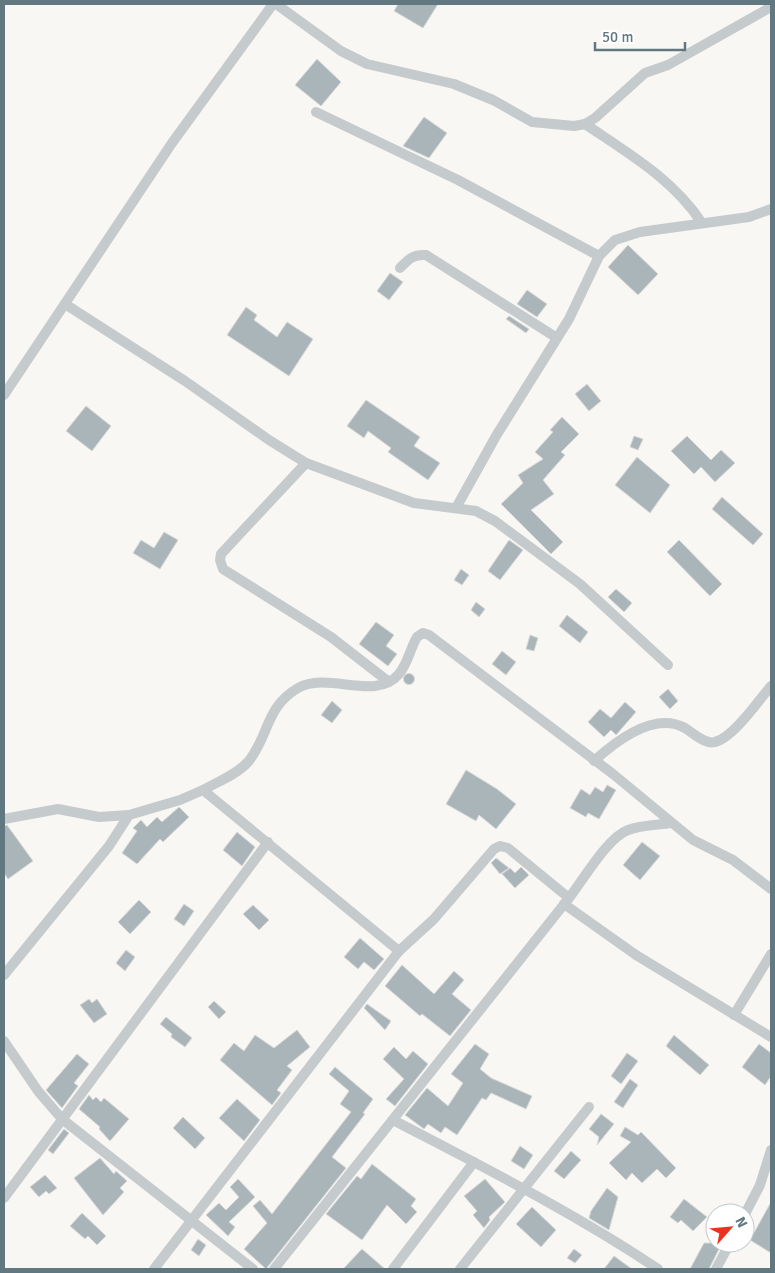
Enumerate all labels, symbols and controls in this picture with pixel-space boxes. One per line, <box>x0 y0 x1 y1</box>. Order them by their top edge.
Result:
scale bar <box>595 20 685 52</box>
text: 50 m <box>602 28 633 46</box>
north arrow <box>705 1203 755 1253</box>
text: N <box>731 1214 751 1231</box>

